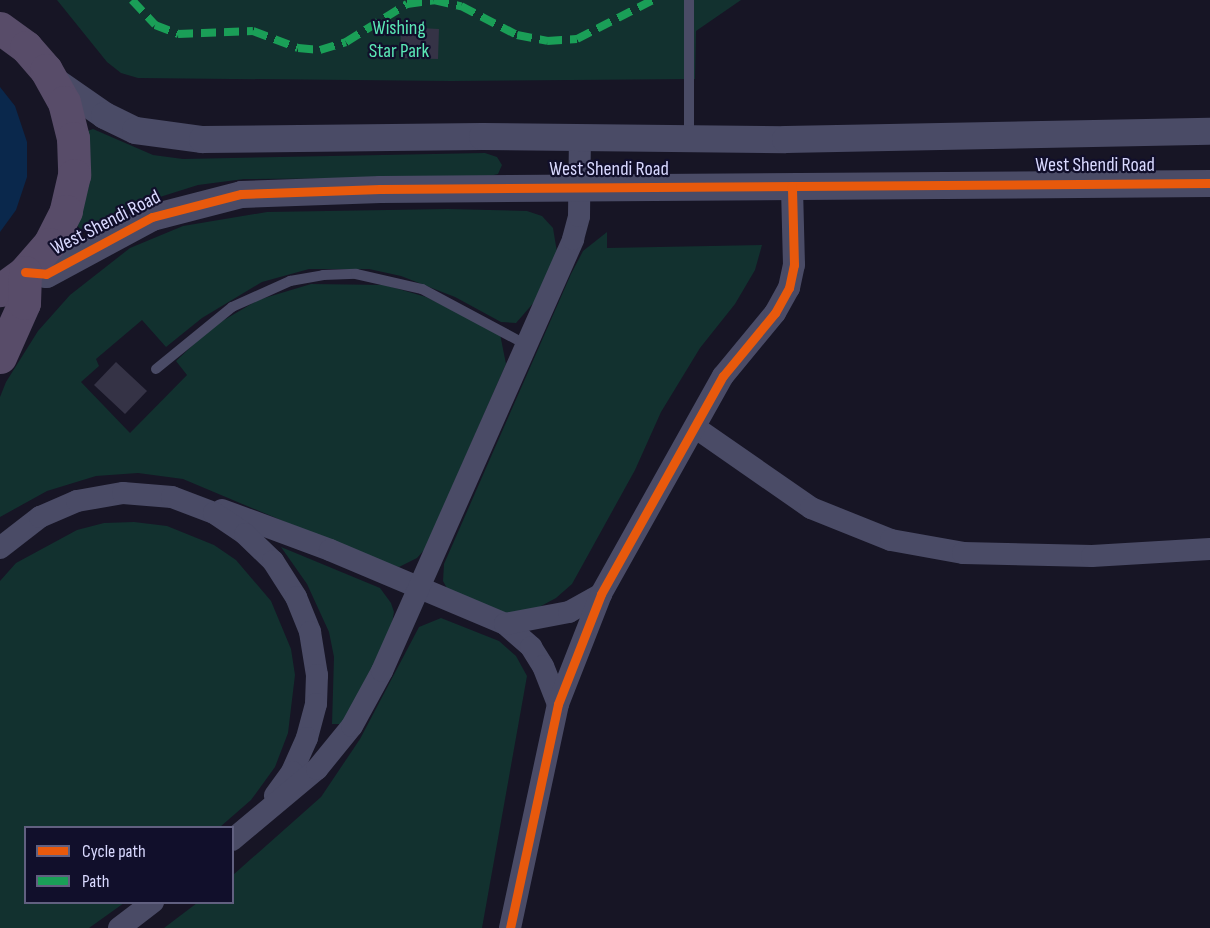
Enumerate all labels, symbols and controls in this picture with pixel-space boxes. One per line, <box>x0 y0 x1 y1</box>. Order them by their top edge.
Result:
park label: Wishing Star Park <box>369 17 429 64</box>
street label: West Shendi Road <box>1035 153 1155 177</box>
street label: West Shendi Road <box>549 157 669 181</box>
street label: West Shendi Road <box>47 185 165 261</box>
legend <box>24 826 234 904</box>
text: Cycle path <box>82 841 146 862</box>
text: Path <box>82 871 110 892</box>

